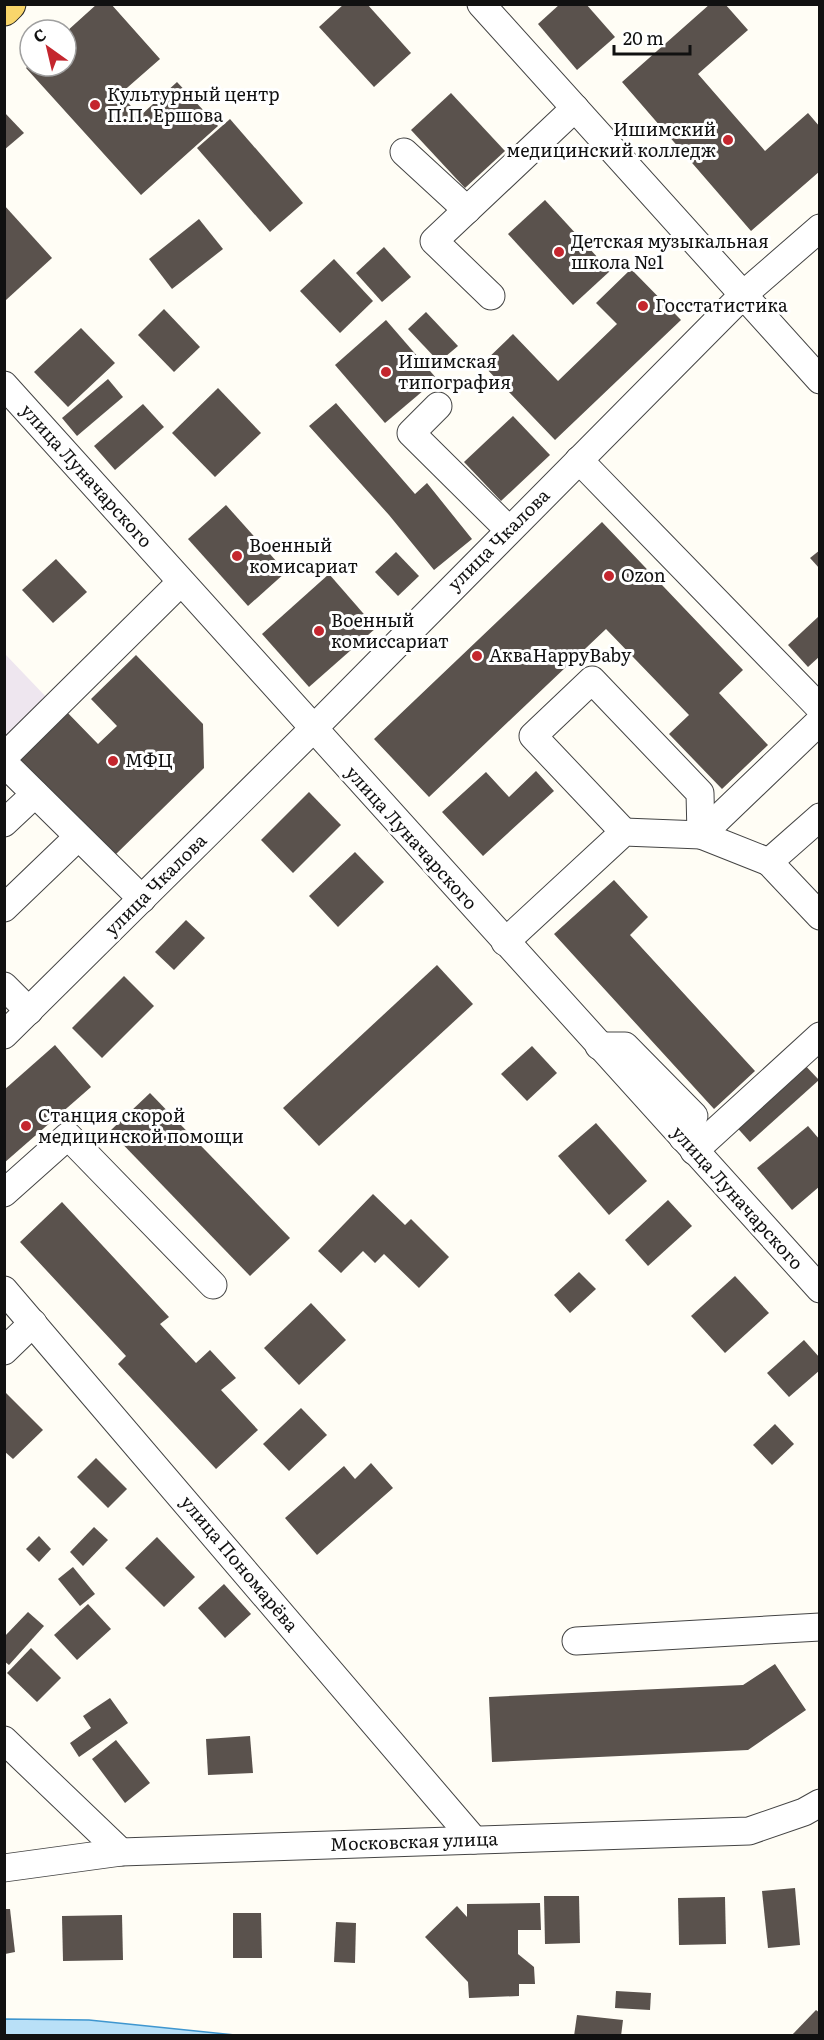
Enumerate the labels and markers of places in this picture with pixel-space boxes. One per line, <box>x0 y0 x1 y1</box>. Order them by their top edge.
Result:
place label: Культурный центр П.П. Ершова <box>107 80 280 128</box>
marker: Культурный центр П.П. Ершова <box>88 98 102 112</box>
place label: Ишимский медицинский колледж <box>507 115 717 163</box>
marker: Ишимский медицинский колледж <box>721 133 735 147</box>
place label: Детская музыкальная школа №1 <box>571 227 769 275</box>
marker: Детская музыкальная школа №1 <box>552 245 566 259</box>
place label: Госстатистика <box>655 291 788 318</box>
marker: Госстатистика <box>636 299 650 313</box>
place label: Ишимская типография <box>398 347 511 395</box>
marker: Ишимская типография <box>379 365 393 379</box>
place label: Военный комисариат <box>249 531 358 579</box>
marker: Военный комисариат <box>230 549 244 563</box>
place label: Ozon <box>621 561 666 588</box>
marker: Ozon <box>602 569 616 583</box>
place label: Военный комиссариат <box>331 606 449 654</box>
marker: Военный комиссариат <box>312 624 326 638</box>
place label: АкваHappyBaby <box>489 641 632 668</box>
marker: АкваHappyBaby <box>470 649 484 663</box>
place label: МФЦ <box>125 746 173 773</box>
marker: МФЦ <box>106 754 120 768</box>
place label: Станция скорой медицинской помощи <box>38 1101 244 1149</box>
marker: Станция скорой медицинской помощи <box>19 1119 33 1133</box>

